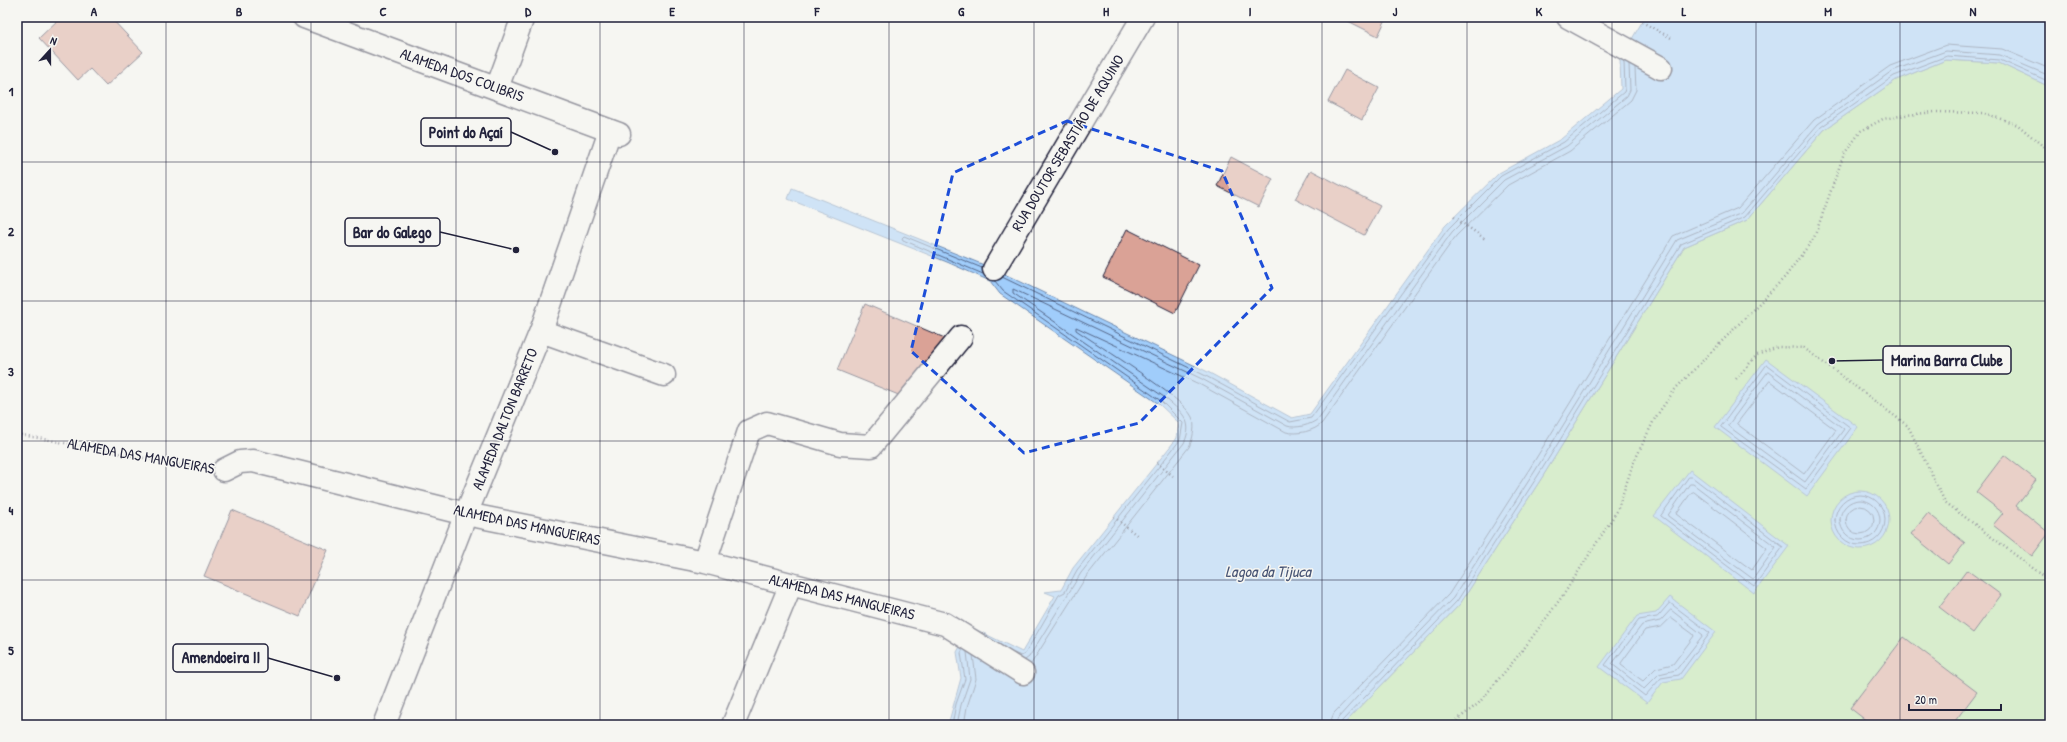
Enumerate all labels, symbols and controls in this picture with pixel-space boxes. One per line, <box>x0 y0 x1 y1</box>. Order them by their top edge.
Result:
text: A <box>91 2 98 20</box>
text: B <box>236 2 243 20</box>
text: C <box>379 2 387 20</box>
text: D <box>525 2 532 20</box>
text: E <box>669 2 675 20</box>
text: F <box>814 2 821 20</box>
text: G <box>958 2 965 20</box>
text: H <box>1103 2 1109 20</box>
text: I <box>1248 2 1252 20</box>
text: J <box>1393 2 1398 20</box>
text: K <box>1536 2 1543 20</box>
text: L <box>1682 2 1687 20</box>
text: M <box>1824 2 1832 20</box>
text: N <box>1970 2 1977 20</box>
north arrow <box>30 30 70 70</box>
text: N <box>48 33 59 48</box>
street label: ALAMEDA DOS COLIBRIS <box>398 42 527 107</box>
street label: RUA DOUTOR SEBASTIÃO DE AQUINO <box>1006 51 1129 235</box>
text: 1 <box>9 82 14 100</box>
callout: Point do Açaí <box>421 118 511 146</box>
text: Point do Açaí <box>429 121 504 143</box>
callout: Bar do Galego <box>345 218 440 246</box>
text: Bar do Galego <box>353 221 432 244</box>
text: 2 <box>8 222 15 240</box>
street label: ALAMEDA DALTON BARRETO <box>467 345 543 493</box>
callout: Marina Barra Clube <box>1883 346 2011 374</box>
text: Marina Barra Clube <box>1891 349 2004 371</box>
text: 3 <box>8 362 14 380</box>
street label: ALAMEDA DAS MANGUEIRAS <box>66 432 217 479</box>
street label: ALAMEDA DAS MANGUEIRAS <box>452 499 602 550</box>
text: 4 <box>9 501 14 519</box>
water label: Lagoa da Tijuca <box>1225 560 1313 582</box>
street label: ALAMEDA DAS MANGUEIRAS <box>767 568 917 625</box>
text: 5 <box>8 641 14 659</box>
callout: Amendoeira II <box>173 644 268 672</box>
text: Amendoeira II <box>182 646 260 668</box>
scale bar <box>1909 686 2001 712</box>
text: 20 m <box>1915 691 1937 708</box>

